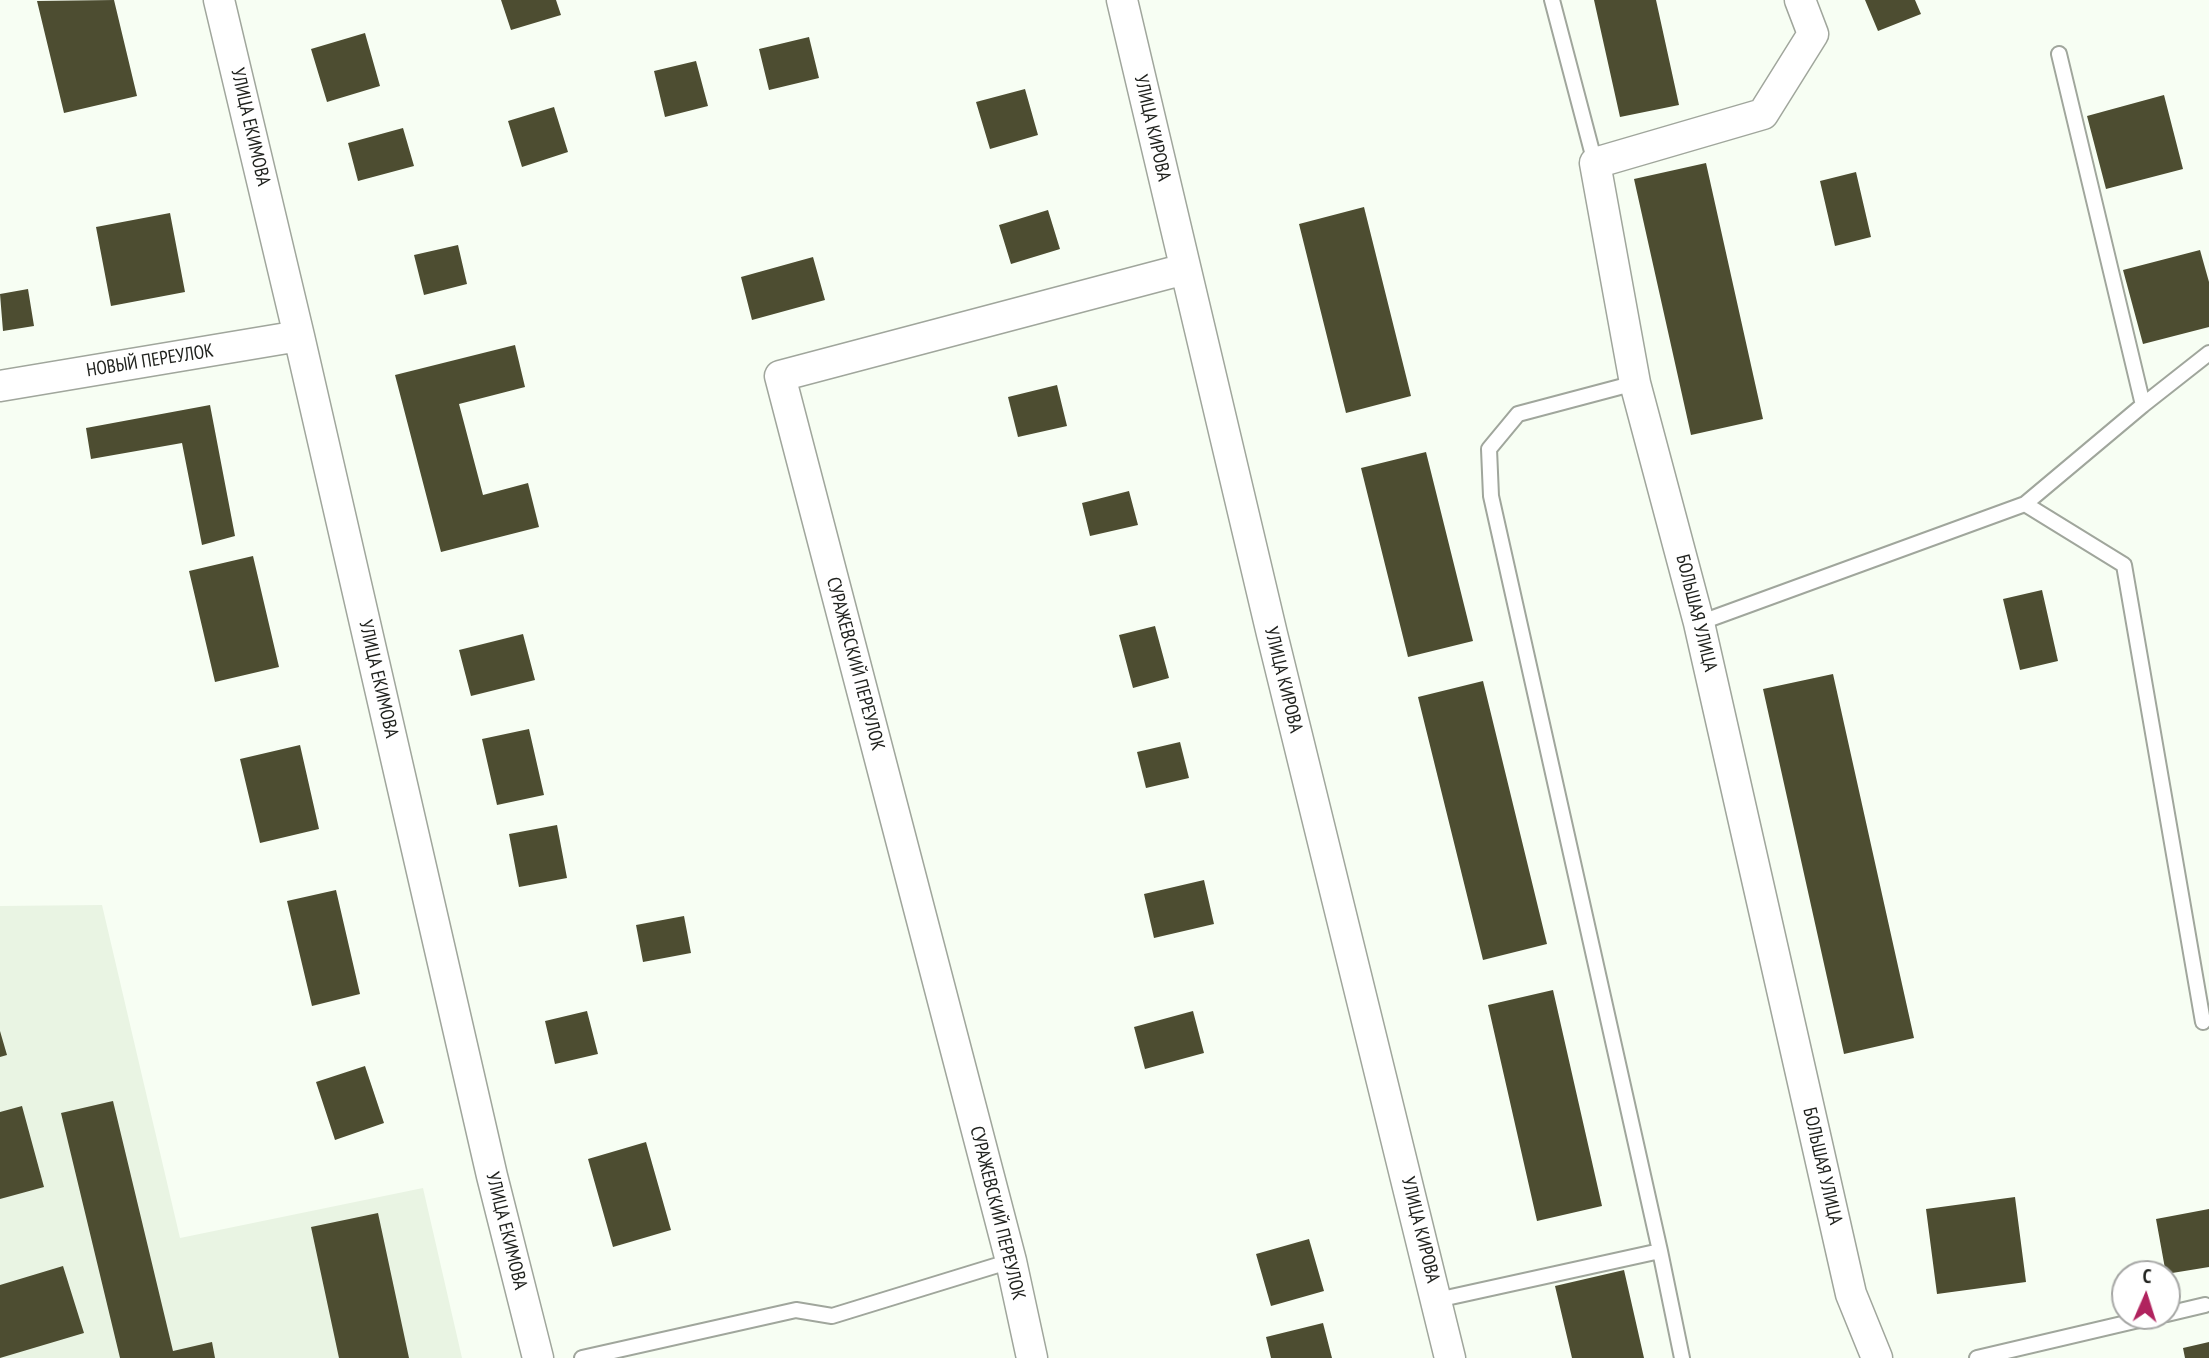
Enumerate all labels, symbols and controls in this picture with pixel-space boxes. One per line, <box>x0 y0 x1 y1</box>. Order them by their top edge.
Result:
street label: УЛИЦА ЕКИМОВА <box>225 66 275 188</box>
street label: УЛИЦА КИРОВА <box>1129 73 1175 183</box>
street label: НОВЫЙ ПЕРЕУЛОК <box>85 340 215 382</box>
street label: БОЛЬШАЯ УЛИЦА <box>1670 552 1722 674</box>
street label: СУРАЖЕВСКИЙ ПЕРЕУЛОК <box>821 575 889 753</box>
street label: УЛИЦА ЕКИМОВА <box>353 618 403 740</box>
street label: УЛИЦА КИРОВА <box>1259 625 1307 735</box>
street label: БОЛЬШАЯ УЛИЦА <box>1797 1105 1847 1227</box>
street label: СУРАЖЕВСКИЙ ПЕРЕУЛОК <box>964 1124 1030 1302</box>
street label: УЛИЦА ЕКИМОВА <box>480 1170 532 1292</box>
street label: УЛИЦА КИРОВА <box>1396 1175 1444 1285</box>
north arrow <box>2111 1260 2181 1330</box>
text: С <box>2142 1264 2152 1288</box>

